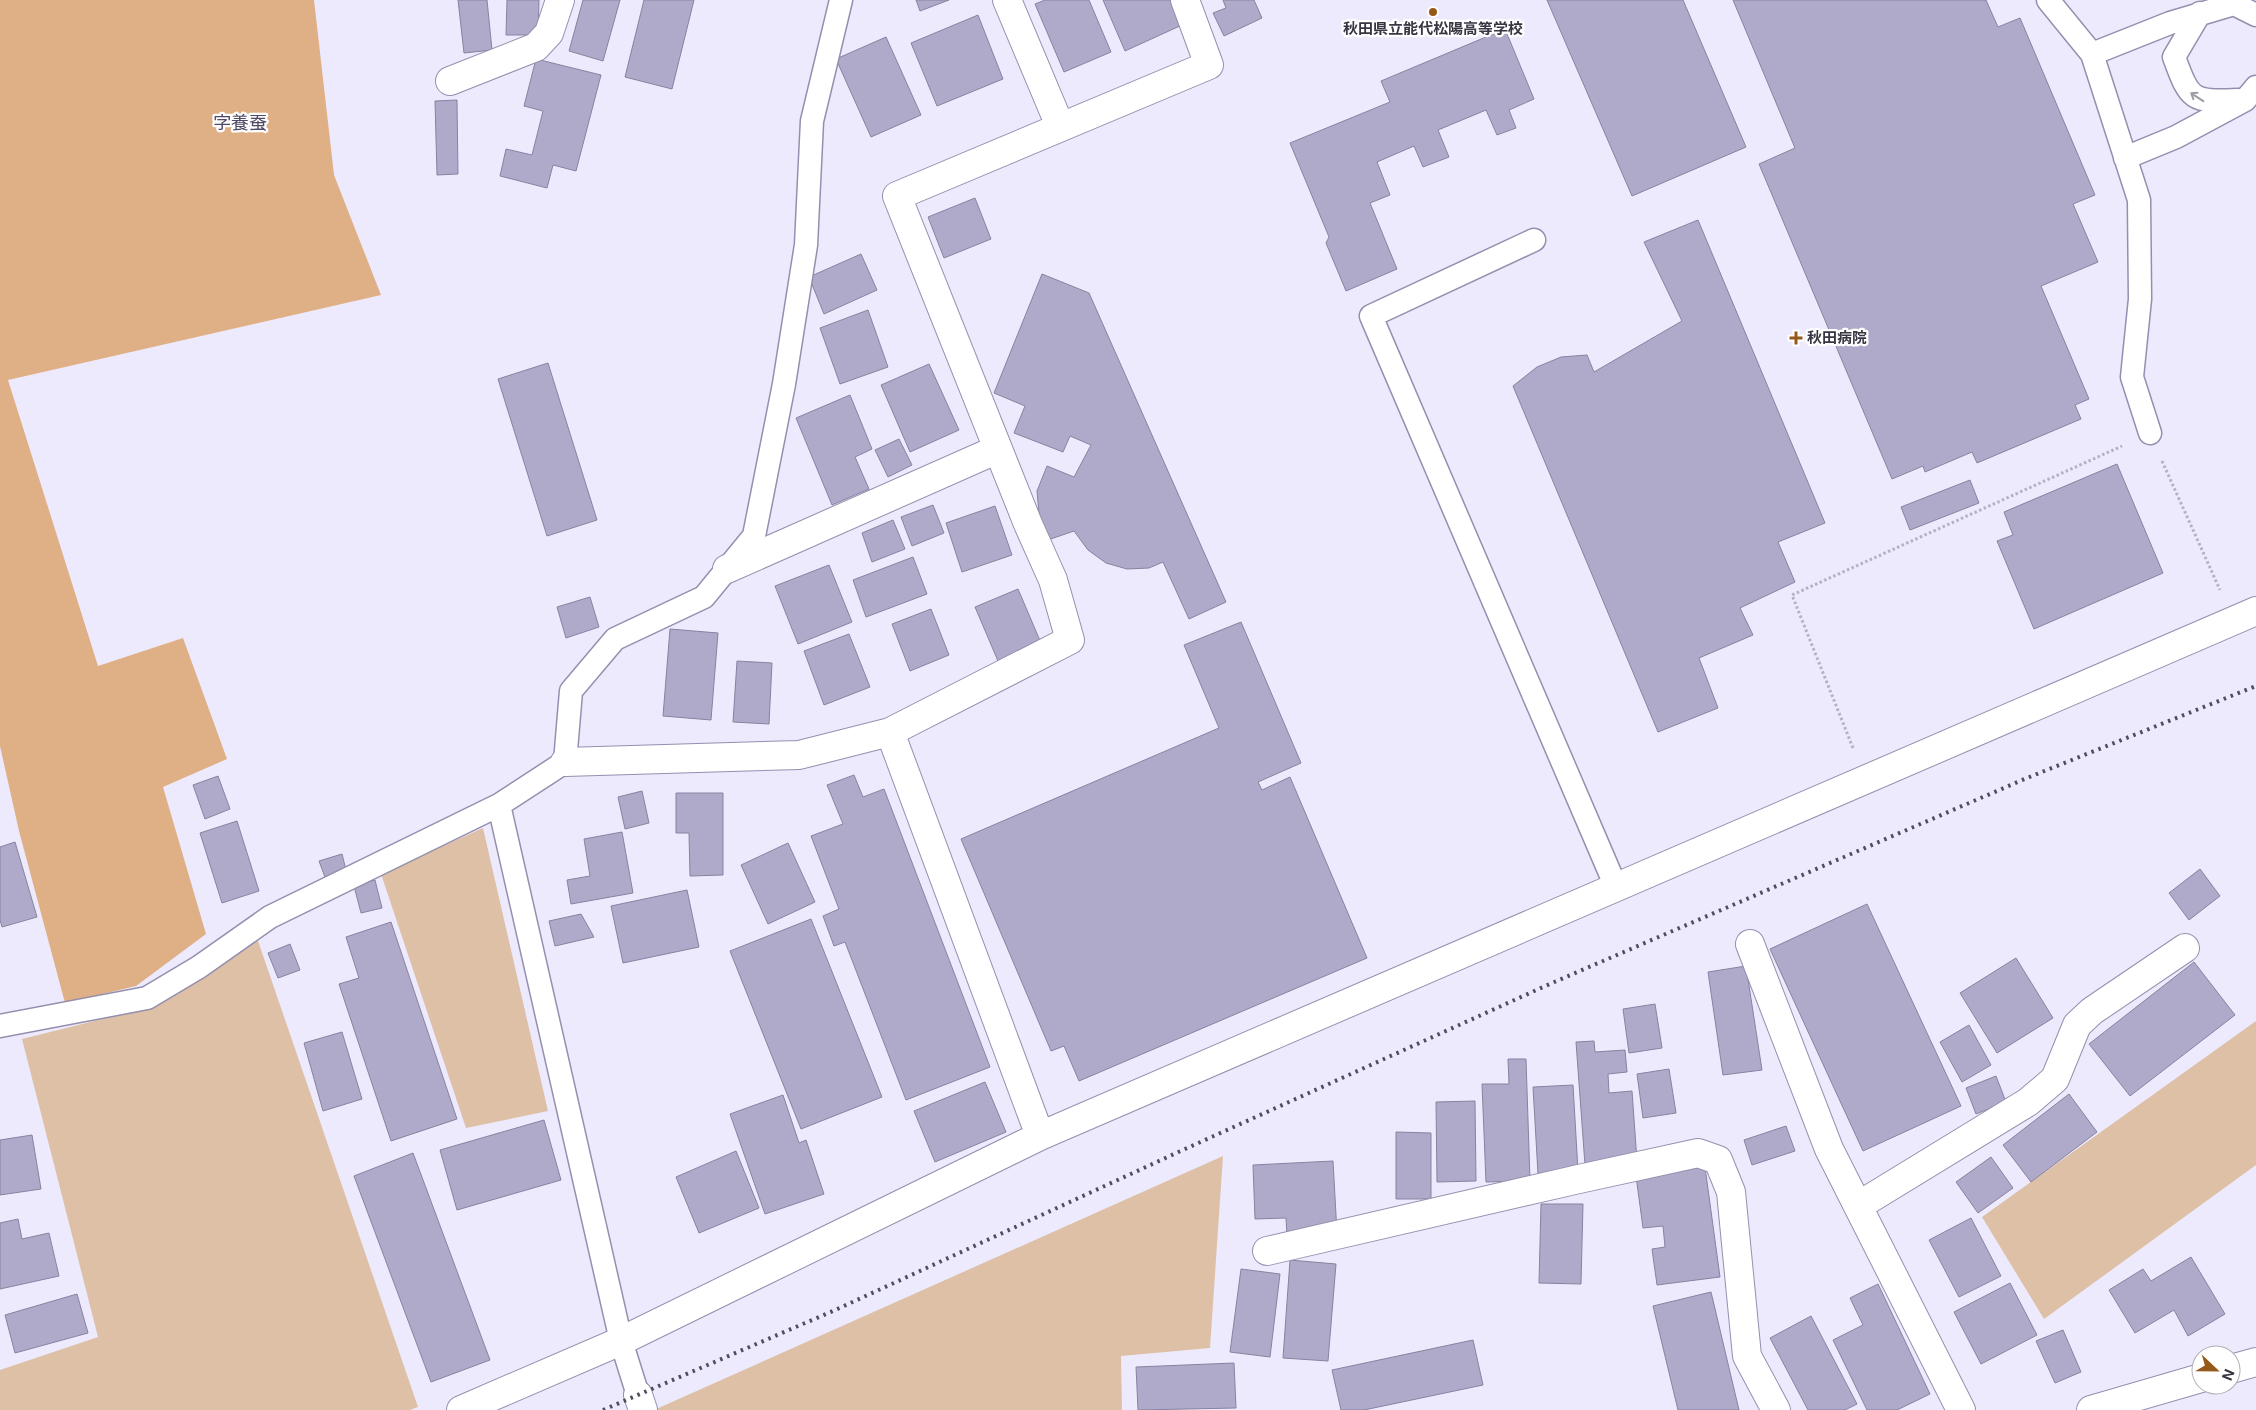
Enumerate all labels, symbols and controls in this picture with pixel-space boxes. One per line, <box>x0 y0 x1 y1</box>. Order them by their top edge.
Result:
marker: 秋田県立能代松陽高等学校 <box>1427 6 1439 18</box>
place label: 秋田県立能代松陽高等学校 <box>1343 19 1523 38</box>
one-way arrow <box>2191 91 2205 101</box>
district label: 字養蚕 <box>213 112 267 133</box>
place label: 秋田病院 <box>1807 328 1867 347</box>
marker: 秋田病院 <box>1789 331 1803 345</box>
north arrow <box>2191 1345 2241 1395</box>
text: N <box>2219 1367 2238 1383</box>

